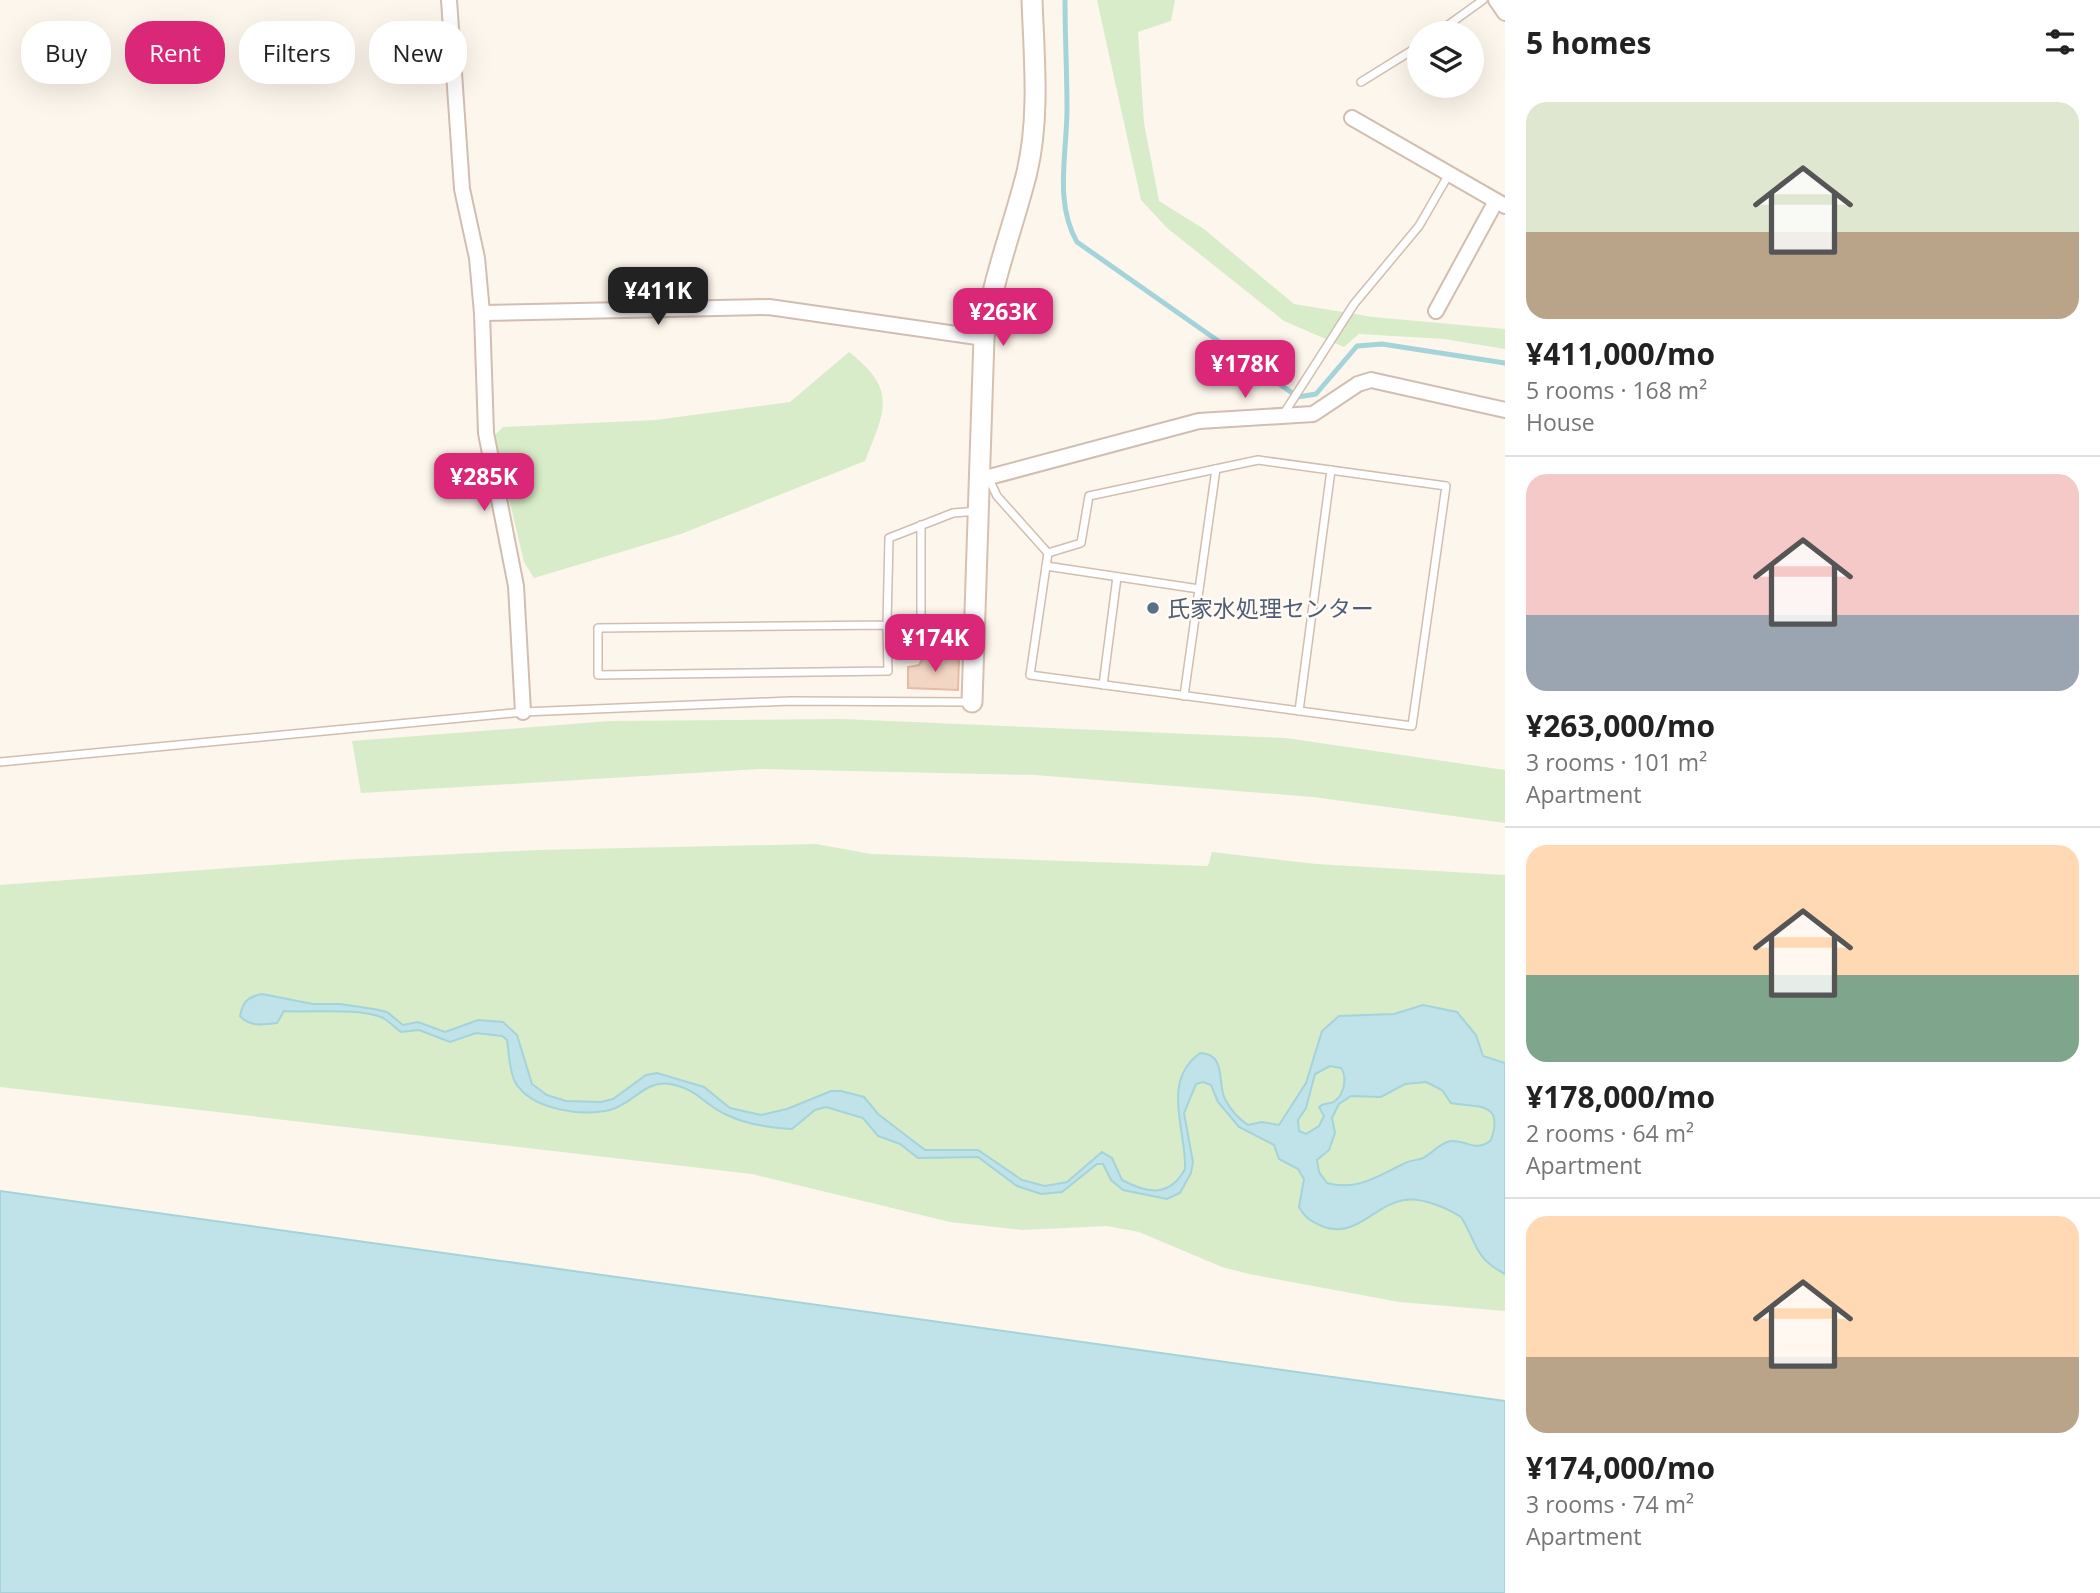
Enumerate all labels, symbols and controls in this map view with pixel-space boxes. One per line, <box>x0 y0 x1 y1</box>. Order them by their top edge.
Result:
chip: Buy <box>21 21 111 84</box>
chip: Rent <box>125 21 225 84</box>
chip: Filters <box>239 21 355 84</box>
chip: New <box>369 21 467 84</box>
map controls <box>1407 21 1484 98</box>
button: layers <box>1407 21 1484 98</box>
text: 5 homes <box>1526 22 1651 63</box>
icon: filters <box>2041 23 2079 61</box>
icon: home <box>1740 147 1866 273</box>
pin: ¥411K <box>609 268 707 327</box>
text: ¥411K <box>624 274 692 306</box>
pin: ¥263K <box>954 288 1052 348</box>
text: ¥263K <box>969 295 1037 327</box>
text: ¥411,000/mo <box>1526 333 1715 374</box>
pin: ¥178K <box>1196 340 1294 400</box>
text: ¥178K <box>1211 347 1279 379</box>
text: 5 rooms · 168 m² <box>1526 374 1707 406</box>
text: House <box>1526 406 1595 438</box>
pin: ¥285K <box>435 454 533 513</box>
text: ¥285K <box>450 460 518 492</box>
icon: home <box>1740 519 1866 645</box>
place label: 氏家水処理センター <box>1167 592 1374 624</box>
marker: 氏家水処理センター <box>1145 600 1161 616</box>
pin: ¥174K <box>886 614 984 674</box>
text: ¥174K <box>901 621 969 653</box>
text: ¥263,000/mo <box>1526 705 1715 746</box>
text: 3 rooms · 101 m² <box>1526 746 1707 778</box>
text: Apartment <box>1526 778 1642 810</box>
icon: home <box>1740 890 1866 1016</box>
text: ¥178,000/mo <box>1526 1076 1715 1117</box>
text: 2 rooms · 64 m² <box>1526 1117 1694 1149</box>
text: Apartment <box>1526 1149 1642 1181</box>
icon: home <box>1740 1261 1866 1387</box>
text: ¥174,000/mo <box>1526 1447 1715 1488</box>
text: 3 rooms · 74 m² <box>1526 1488 1694 1520</box>
text: Apartment <box>1526 1520 1642 1552</box>

